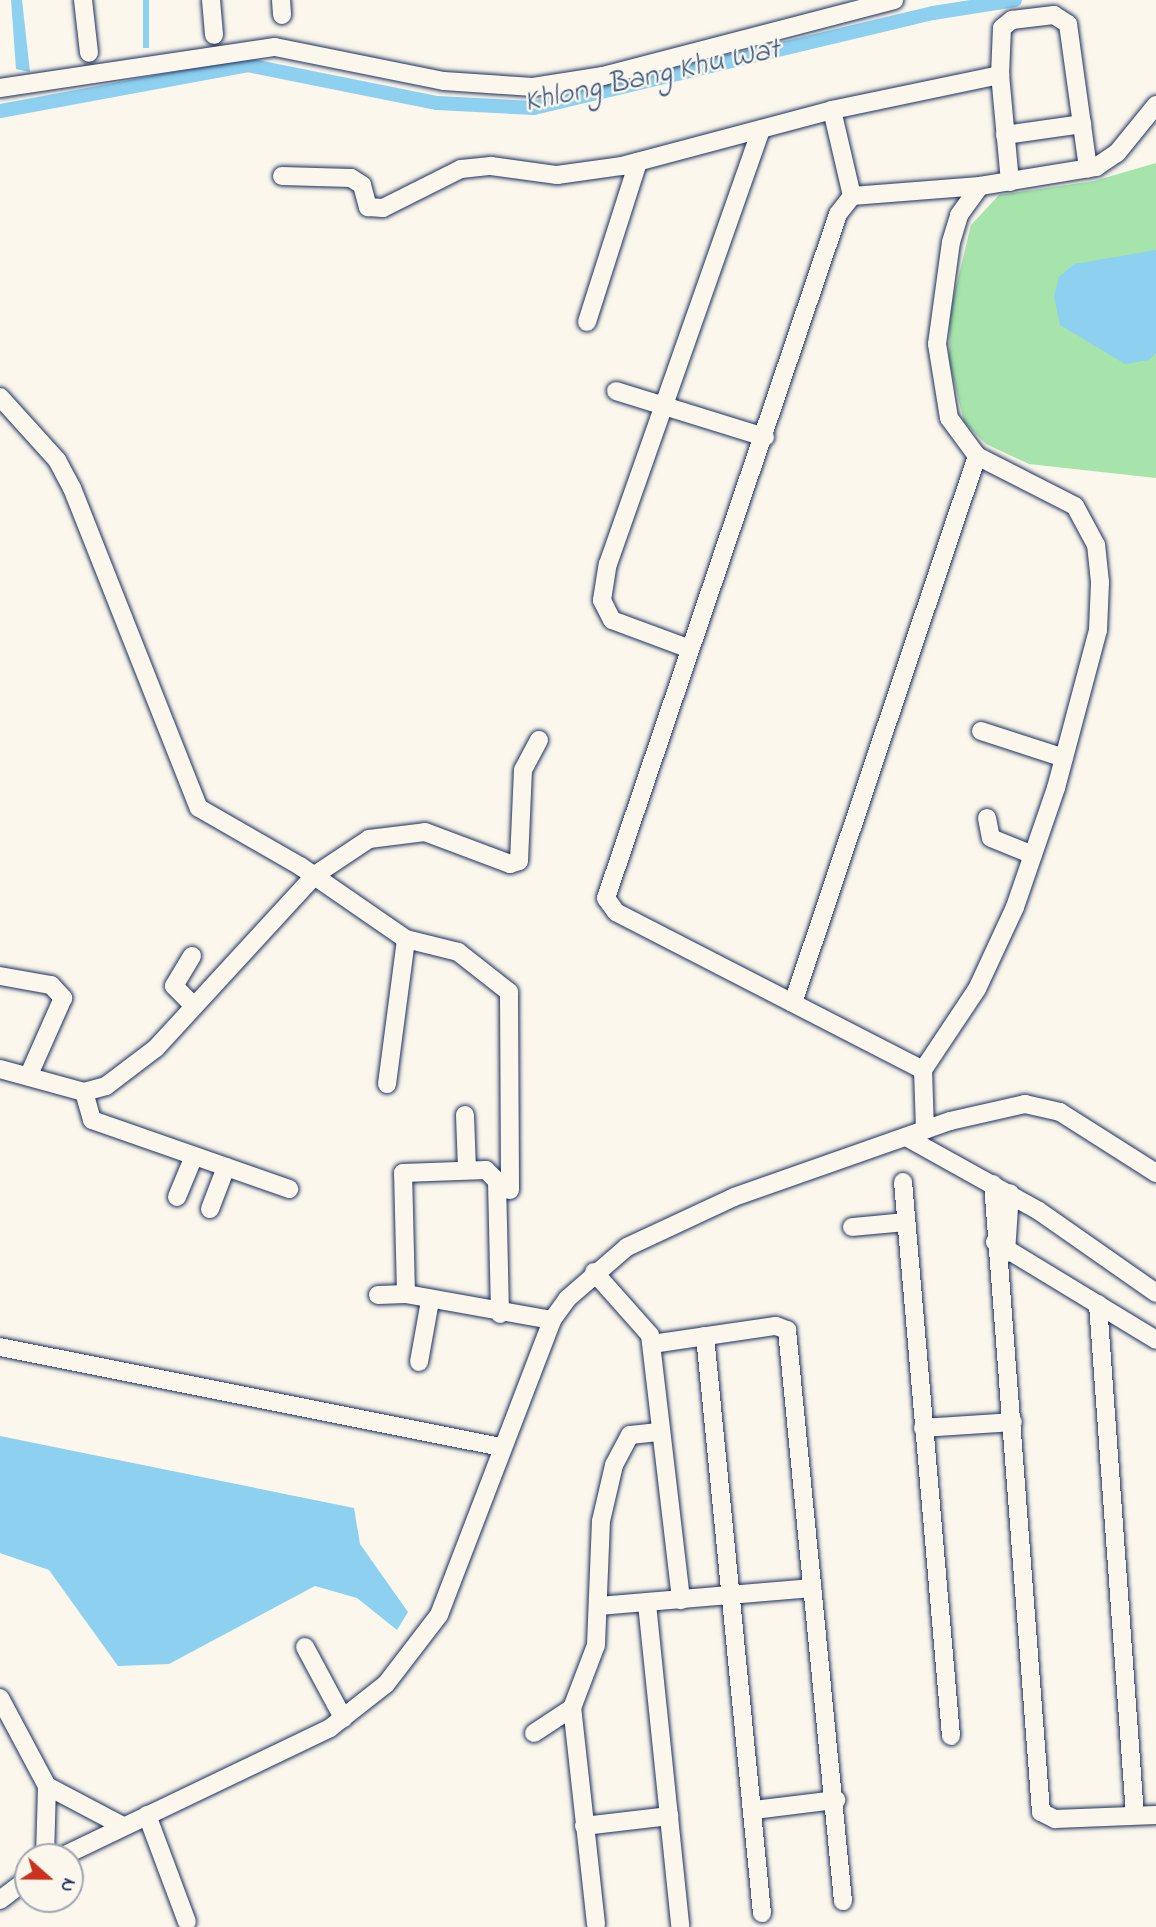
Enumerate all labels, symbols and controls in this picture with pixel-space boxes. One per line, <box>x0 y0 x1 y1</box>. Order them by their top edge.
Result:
water label: Khlong Bang Khu Wat <box>521 32 783 122</box>
north arrow <box>14 1843 84 1913</box>
text: N <box>52 1874 82 1896</box>

